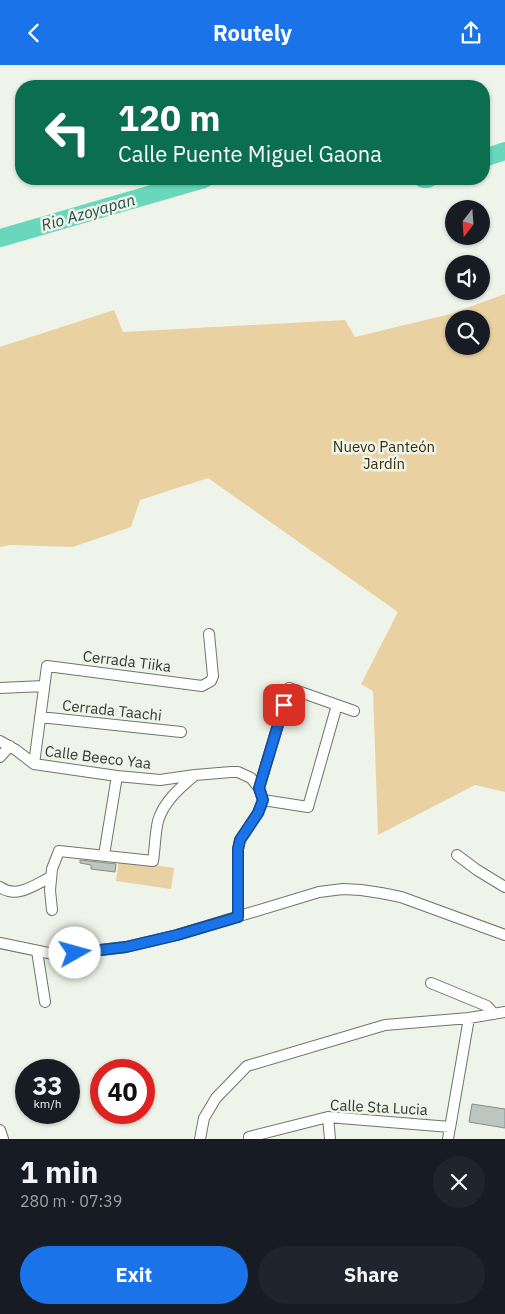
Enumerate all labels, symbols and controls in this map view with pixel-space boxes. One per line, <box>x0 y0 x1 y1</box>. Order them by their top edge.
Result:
text: Routely <box>213 18 292 47</box>
icon: back <box>20 19 48 47</box>
icon: share <box>457 19 485 47</box>
text: 120 m <box>118 95 221 141</box>
icon: left <box>35 100 100 165</box>
text: Calle Puente Miguel Gaona <box>118 139 382 168</box>
water label: Rio Azoyapan <box>39 189 137 235</box>
north arrow <box>445 200 490 245</box>
map controls <box>445 200 490 355</box>
button: sound <box>445 255 490 300</box>
button: search <box>445 310 490 355</box>
park label: Nuevo Panteón Jardín <box>333 437 435 473</box>
street label: Cerrada Tiika <box>82 646 172 676</box>
pin <box>263 684 305 726</box>
icon: arrive <box>270 691 298 719</box>
street label: Cerrada Taachi <box>61 695 163 725</box>
street label: Calle Beeco Yaa <box>44 741 152 773</box>
position arrow <box>48 926 100 978</box>
speed limit sign: 40 <box>90 1059 155 1124</box>
text: 33 <box>32 1069 63 1102</box>
street label: Calle Sta Lucia <box>330 1095 428 1119</box>
text: km/h <box>33 1096 62 1111</box>
text: 1 min <box>20 1152 98 1191</box>
button: close <box>433 1156 485 1208</box>
text: 280 m · 07:39 <box>20 1191 122 1211</box>
button: Exit <box>20 1246 248 1304</box>
button: Share <box>258 1246 485 1304</box>

